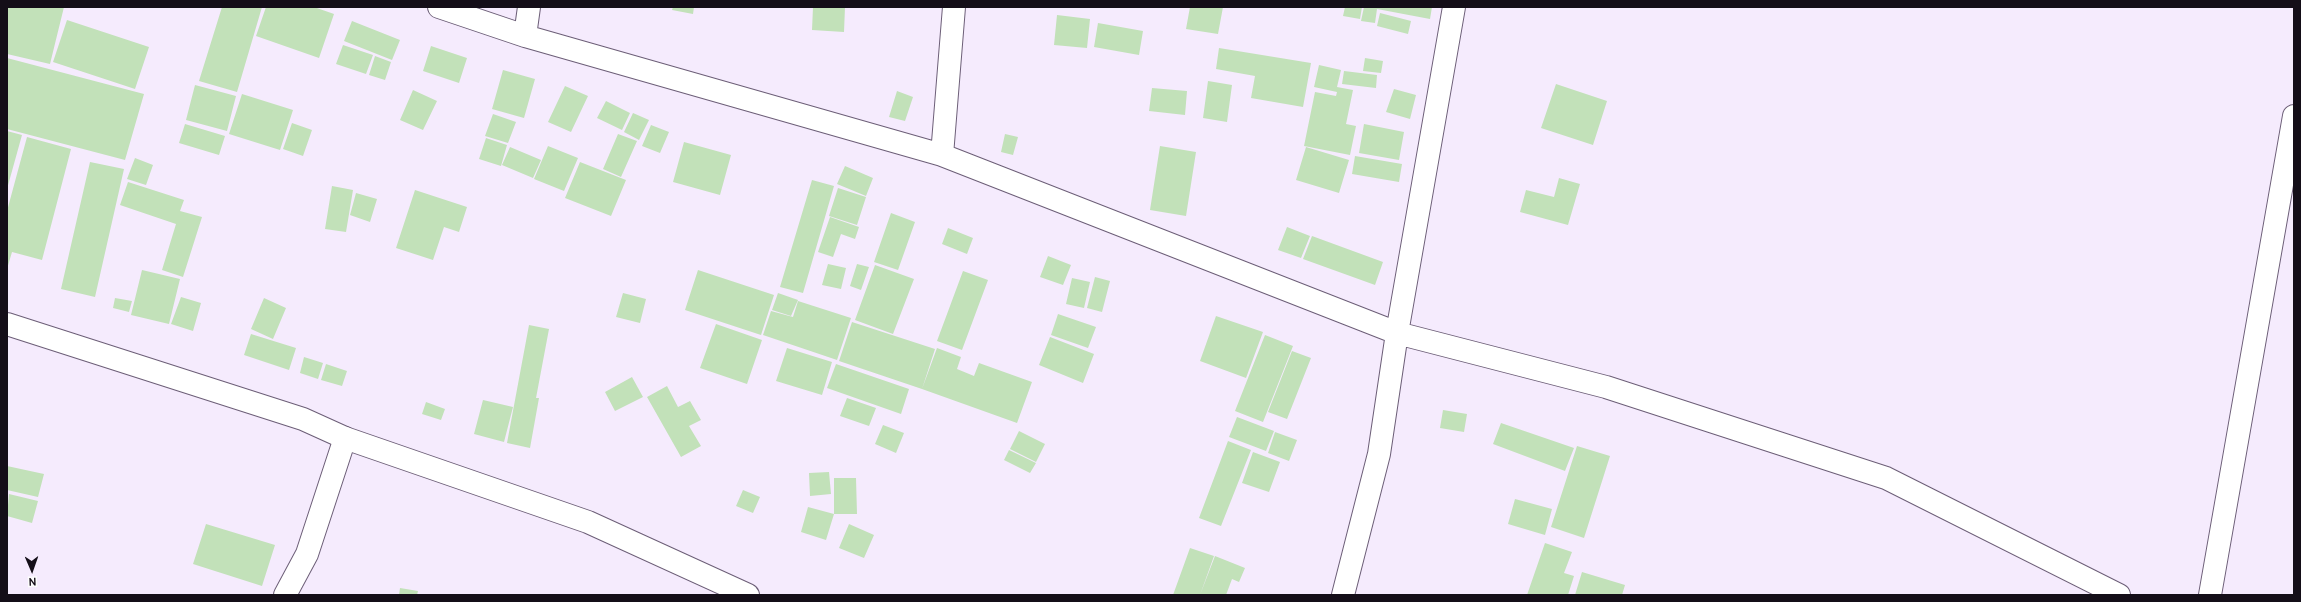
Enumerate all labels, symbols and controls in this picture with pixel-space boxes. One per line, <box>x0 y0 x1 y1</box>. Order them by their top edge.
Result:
north arrow <box>12 550 52 590</box>
text: N <box>28 575 37 589</box>

